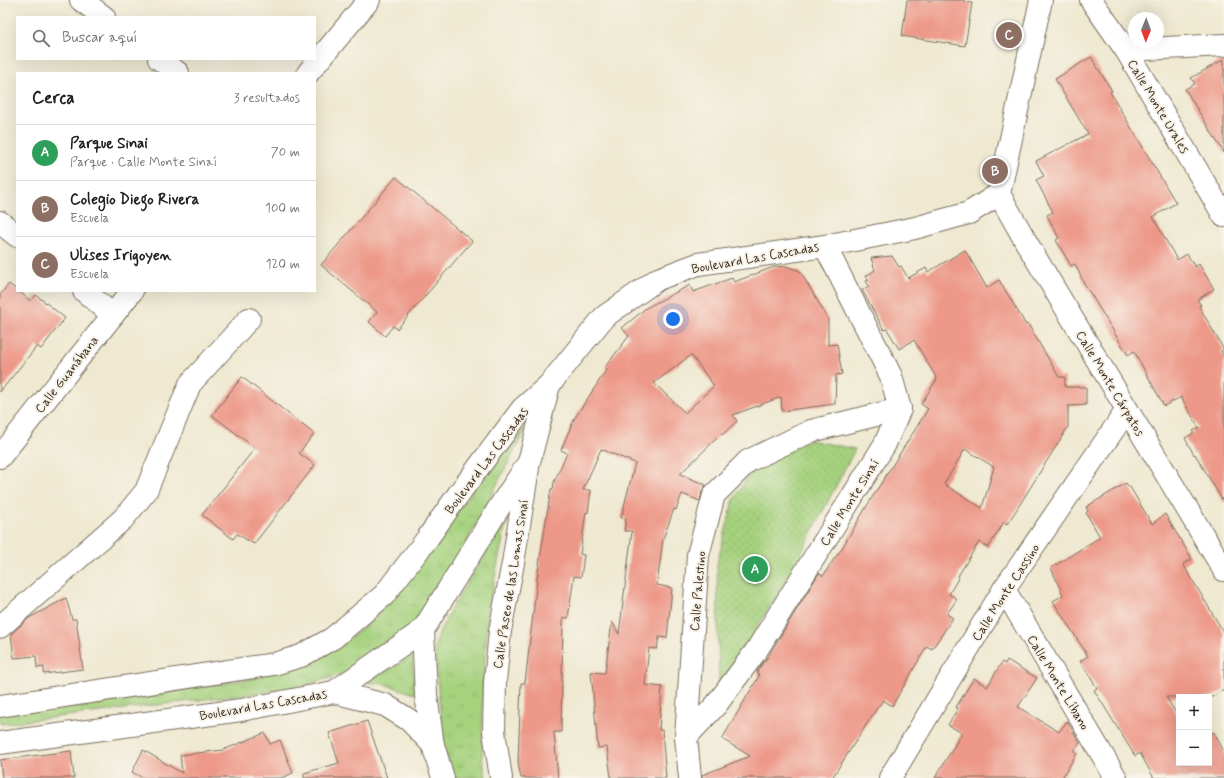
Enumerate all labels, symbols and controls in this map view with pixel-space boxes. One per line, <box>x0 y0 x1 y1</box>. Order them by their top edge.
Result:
north arrow <box>1128 12 1164 48</box>
search box <box>16 16 316 60</box>
pin: C <box>996 20 1022 50</box>
icon: search <box>30 27 52 49</box>
text: Buscar aquí <box>62 28 137 48</box>
street label: Calle Monte Urales <box>1123 57 1193 157</box>
text: Cerca <box>32 87 75 109</box>
text: 3 resultados <box>234 90 300 107</box>
text: Parque Sinai <box>70 134 148 154</box>
text: A <box>41 144 49 161</box>
text: 70 m <box>271 144 300 161</box>
text: Parque · Calle Monte Sinaí <box>70 154 217 171</box>
pin: B <box>982 156 1008 186</box>
text: Colegio Diego Rivera <box>70 190 199 210</box>
text: B <box>41 200 49 217</box>
text: 100 m <box>265 200 300 217</box>
text: Escuela <box>70 210 109 227</box>
street label: Boulevard Las Cascadas <box>690 239 820 278</box>
text: Ulises Irigoyen <box>70 246 171 266</box>
text: C <box>40 256 50 273</box>
text: 120 m <box>266 256 300 273</box>
text: Escuela <box>70 266 109 283</box>
your location <box>663 309 683 329</box>
street label: Calle Monte Cárpatos <box>1071 328 1148 440</box>
street label: Calle Guanábana <box>32 333 103 417</box>
street label: Boulevard Las Cascadas <box>441 404 533 518</box>
street label: Calle Monte Sinaí <box>817 456 884 550</box>
street label: Calle Paseo de las Lomas Sinaí <box>490 498 533 670</box>
street label: Calle Monte Cassino <box>968 541 1044 645</box>
street label: Calle Palestino <box>687 550 710 632</box>
pin: A <box>742 554 768 584</box>
street label: Calle Monte Líbano <box>1023 632 1093 733</box>
street label: Boulevard Las Cascadas <box>198 686 328 725</box>
map controls <box>1176 694 1212 766</box>
button: + <box>1176 694 1212 730</box>
button: − <box>1176 730 1212 766</box>

